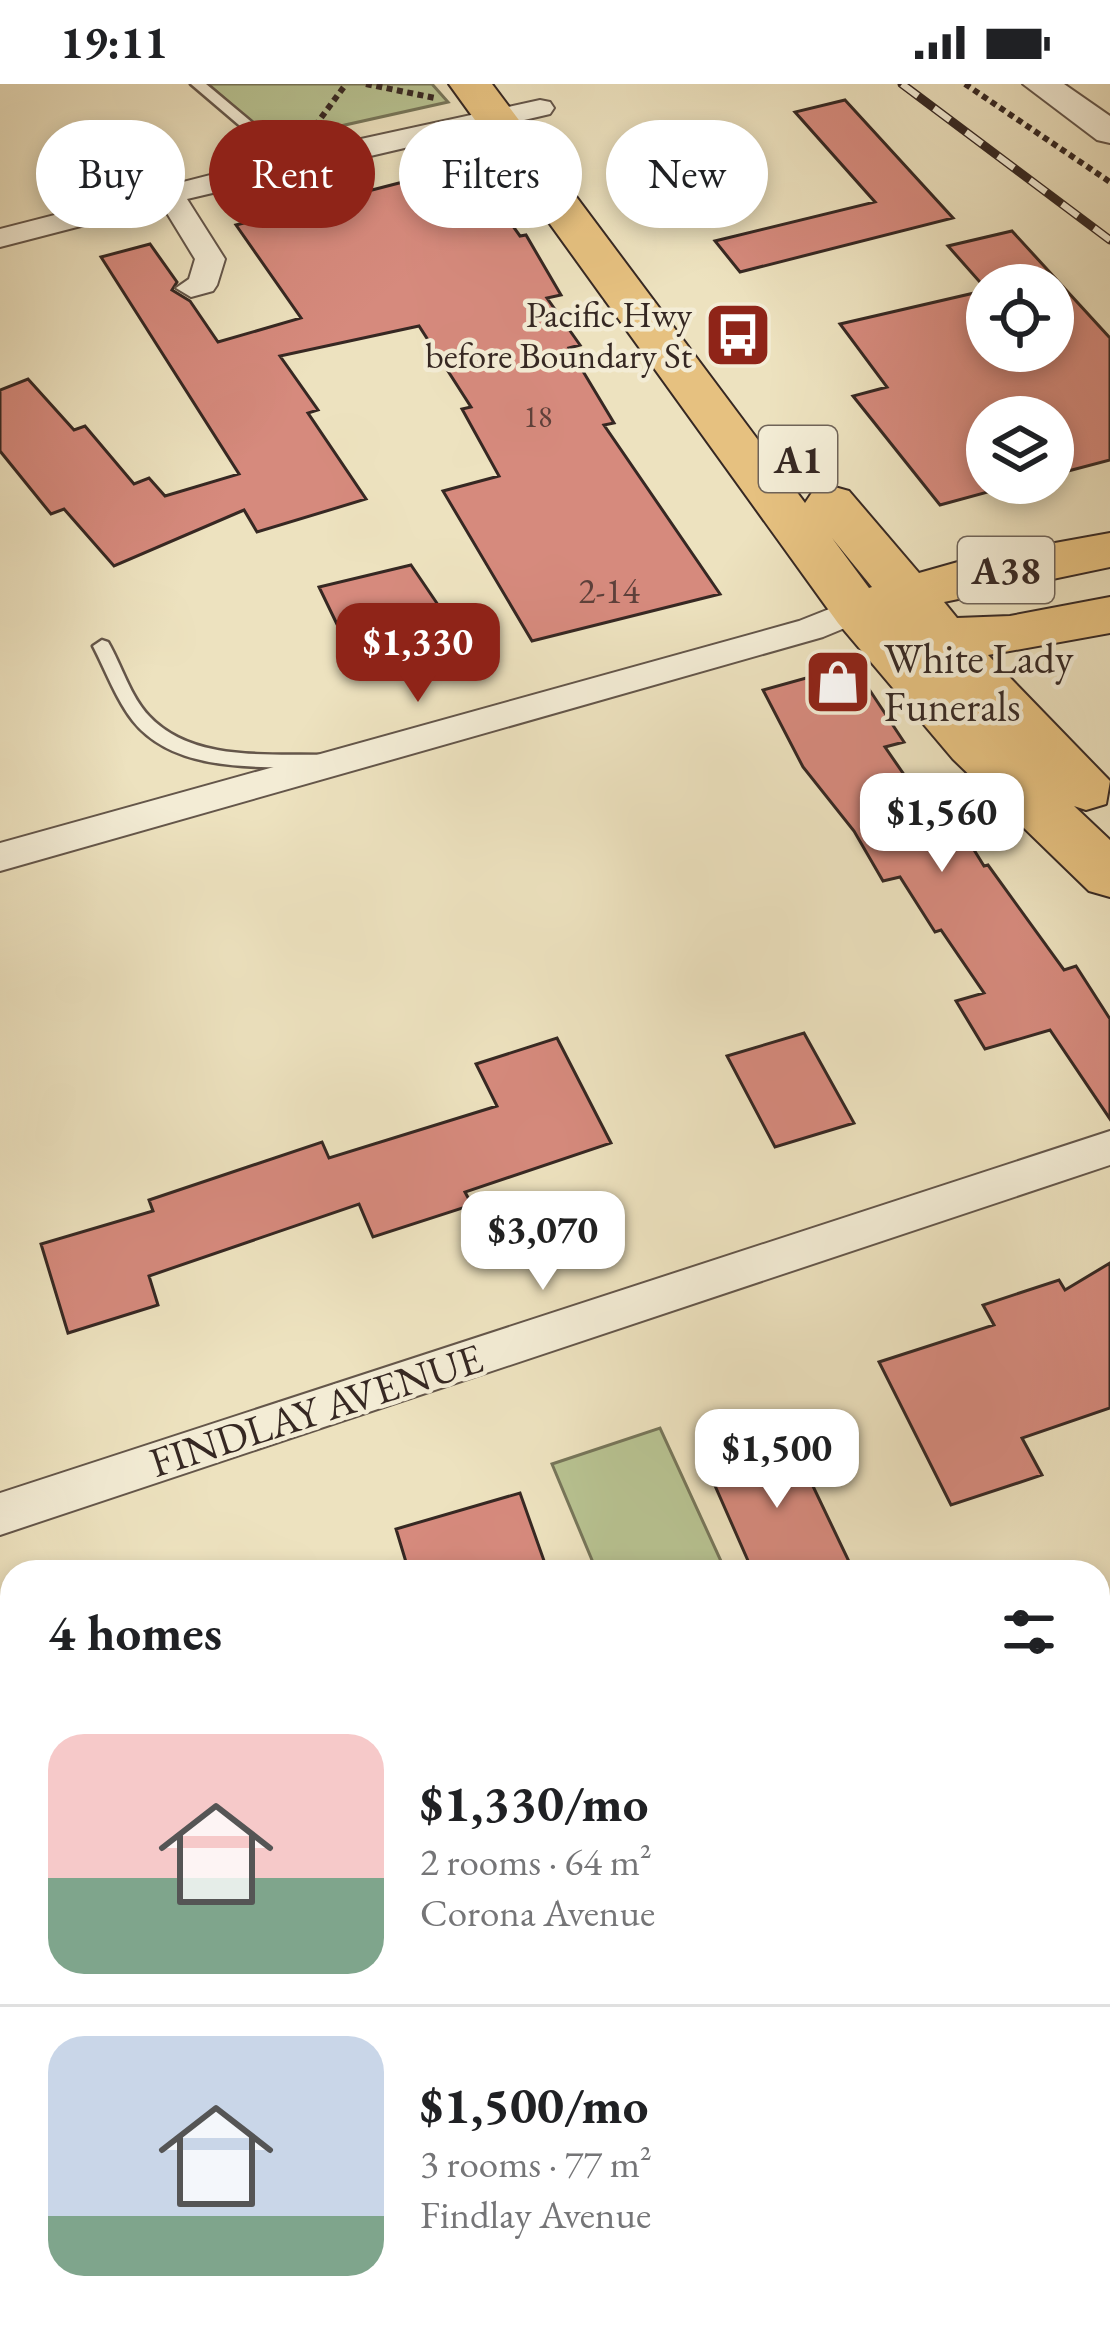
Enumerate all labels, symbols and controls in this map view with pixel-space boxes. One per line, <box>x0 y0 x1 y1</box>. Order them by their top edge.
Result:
text: 19:11 <box>60 13 168 71</box>
chip: Buy <box>36 120 185 228</box>
chip: Rent <box>209 120 375 228</box>
chip: Filters <box>399 120 582 228</box>
chip: New <box>606 120 768 228</box>
map controls <box>966 264 1074 504</box>
button: locate <box>966 264 1074 372</box>
place label: Pacific Hwy before Boundary St <box>425 291 693 379</box>
bus stop icon: Pacific Hwy before Boundary St <box>703 300 773 370</box>
button: layers <box>966 396 1074 504</box>
house number: 18 <box>524 397 552 436</box>
road number: A1 <box>759 426 837 492</box>
road number: A38 <box>958 537 1054 603</box>
house number: 2-14 <box>578 567 641 614</box>
pin: $1,330 <box>320 603 516 705</box>
text: $1,330 <box>363 616 473 667</box>
place label: White Lady Funerals <box>884 631 1074 734</box>
shop icon: White Lady Funerals <box>803 647 873 717</box>
pin: $1,560 <box>844 773 1040 875</box>
text: $1,560 <box>887 786 997 837</box>
pin: $3,070 <box>445 1191 641 1293</box>
text: $3,070 <box>488 1204 598 1255</box>
street label: FINDLAY AVENUE <box>143 1330 489 1490</box>
pin: $1,500 <box>679 1409 875 1511</box>
text: $1,500 <box>722 1422 832 1473</box>
text: 4 homes <box>48 1599 222 1665</box>
icon: filters <box>996 1599 1062 1665</box>
text: $1,330/mo <box>420 1770 648 1836</box>
icon: home <box>144 1782 288 1926</box>
text: 2 rooms · 64 m² <box>420 1836 652 1887</box>
text: Corona Avenue <box>420 1887 655 1938</box>
text: $1,500/mo <box>420 2072 648 2138</box>
icon: home <box>144 2084 288 2228</box>
text: 3 rooms · 77 m² <box>420 2138 652 2189</box>
text: Findlay Avenue <box>420 2189 651 2240</box>

